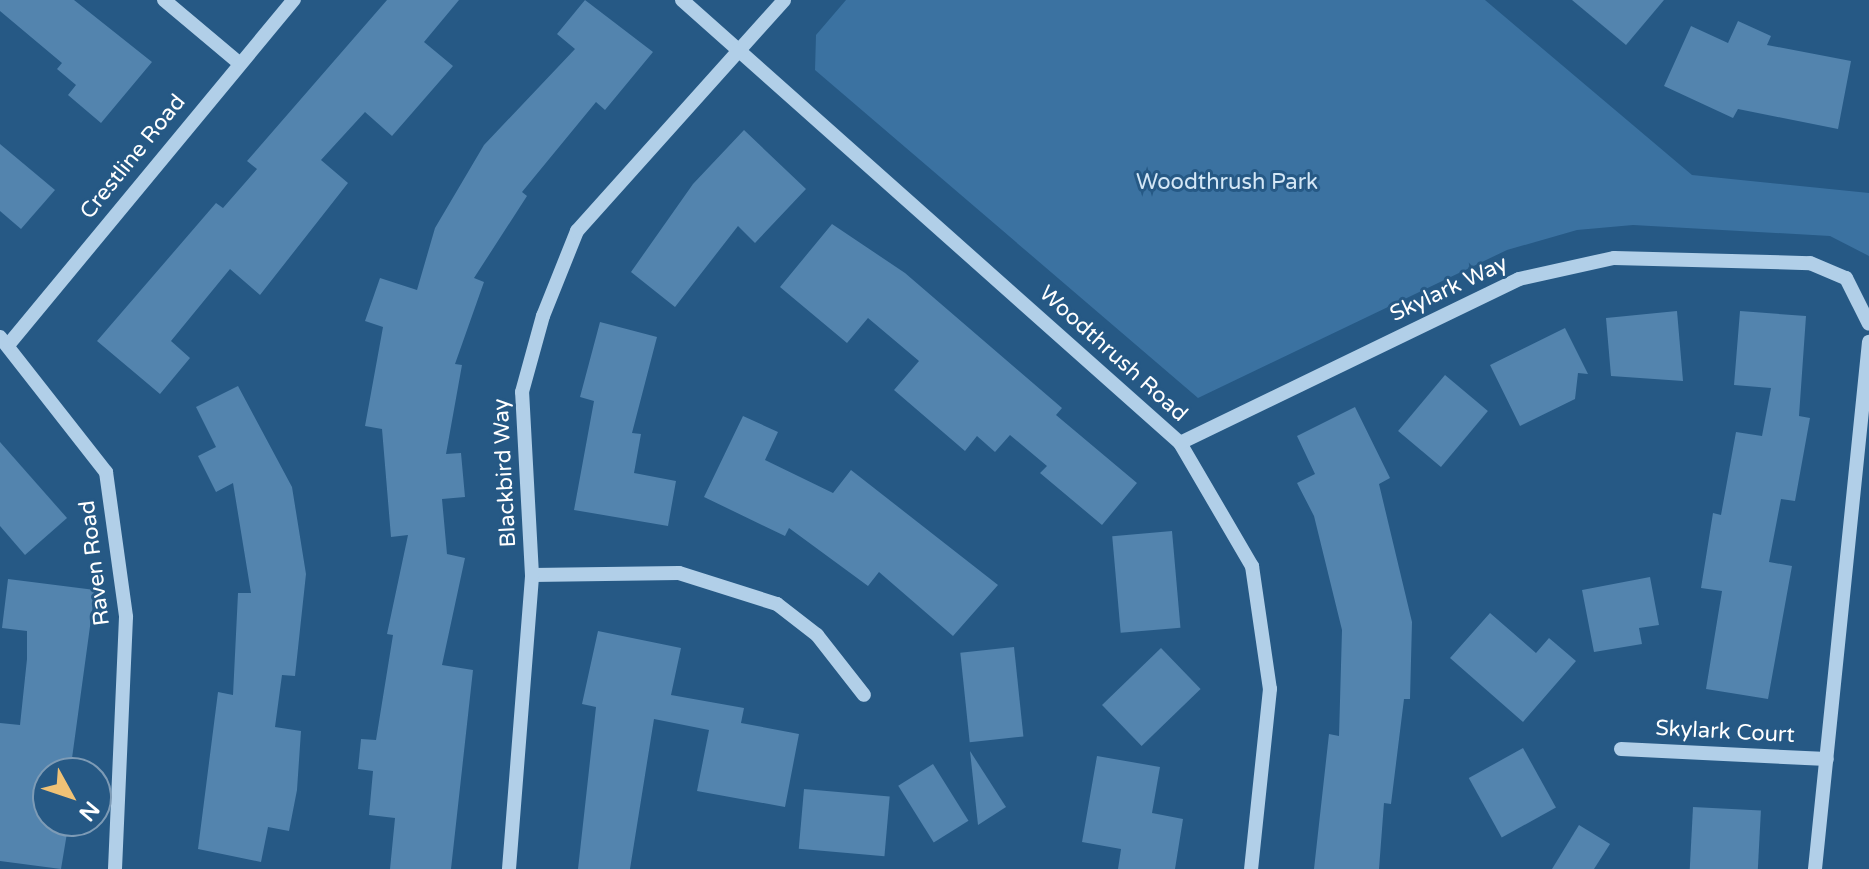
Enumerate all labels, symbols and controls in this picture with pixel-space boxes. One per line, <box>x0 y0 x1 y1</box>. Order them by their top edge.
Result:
street label: Crestline Road <box>75 89 191 225</box>
park label: Woodthrush Park <box>1136 170 1318 196</box>
street label: Skylark Way <box>1386 250 1512 328</box>
street label: Woodthrush Road <box>1033 280 1193 428</box>
street label: Blackbird Way <box>488 398 522 548</box>
street label: Raven Road <box>74 499 116 627</box>
street label: Skylark Court <box>1655 715 1795 749</box>
north arrow <box>32 757 112 837</box>
text: N <box>73 796 104 826</box>

